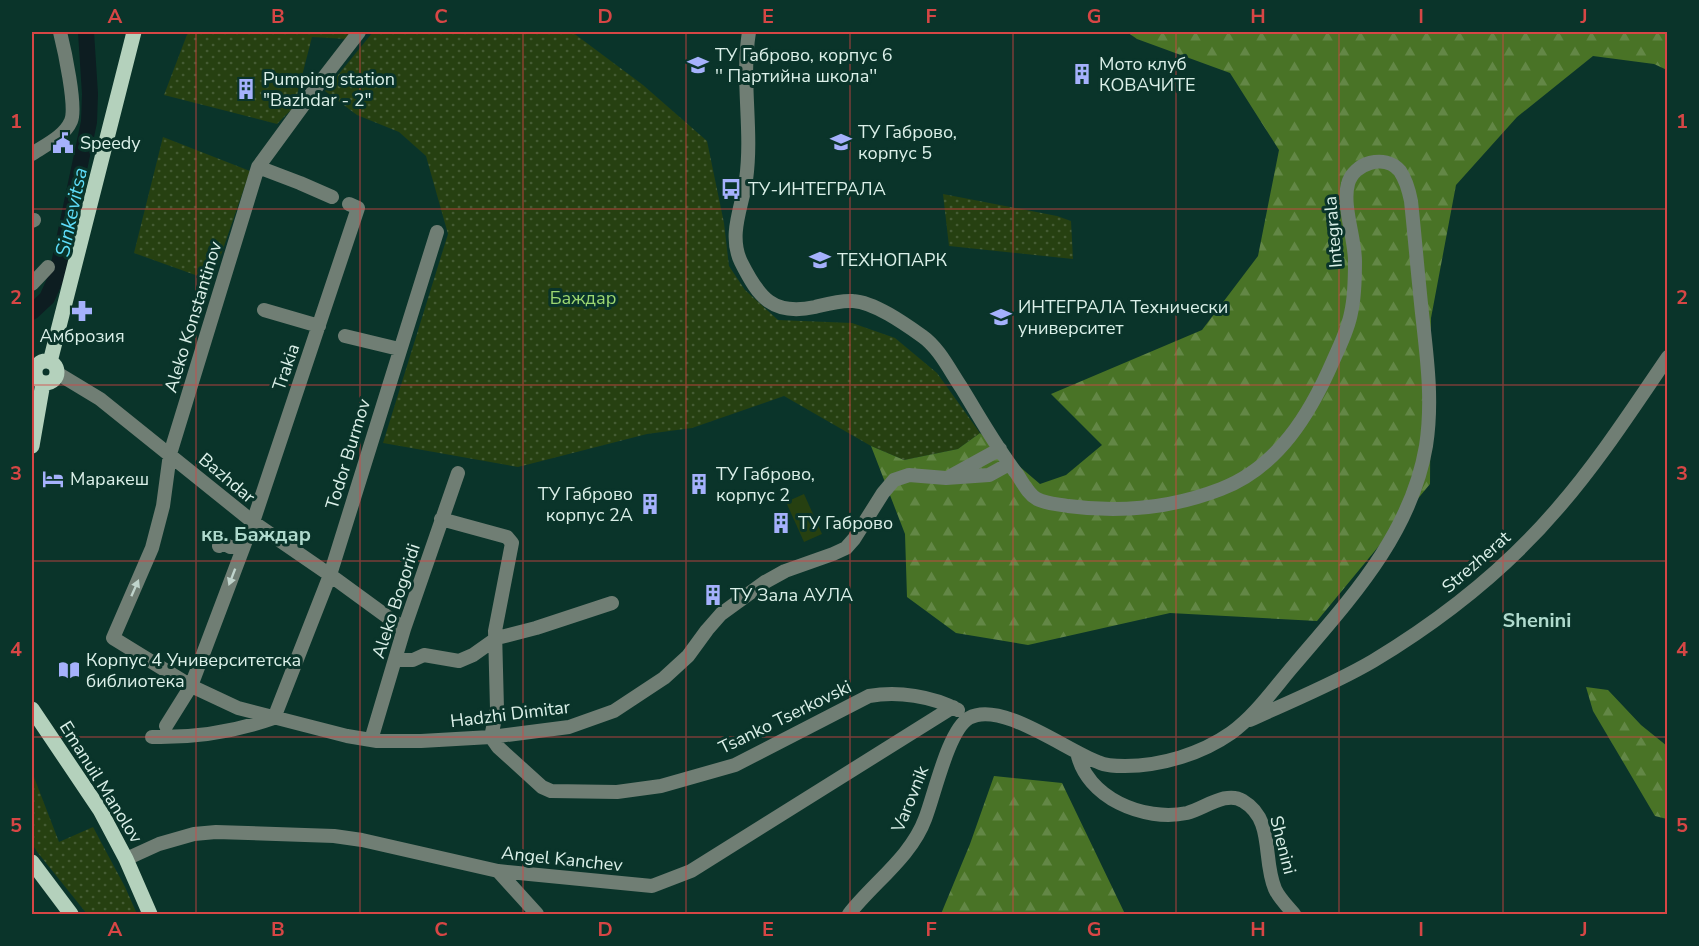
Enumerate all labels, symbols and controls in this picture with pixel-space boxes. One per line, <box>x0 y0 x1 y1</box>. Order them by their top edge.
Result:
text: A <box>108 3 123 30</box>
text: B <box>271 3 285 30</box>
text: C <box>434 3 448 30</box>
text: D <box>597 3 613 30</box>
text: E <box>762 3 774 30</box>
text: F <box>925 3 937 30</box>
text: G <box>1087 3 1101 30</box>
text: H <box>1250 3 1266 30</box>
text: I <box>1418 3 1424 30</box>
text: J <box>1579 3 1588 30</box>
place label: ТУ Габрово, корпус 6 '' Партийна школа'' <box>715 43 893 88</box>
place label: Мото клуб КОВАЧИТЕ <box>1099 52 1195 97</box>
school or university icon: ТУ Габрово, корпус 6 '' Партийна школа'' <box>686 53 710 77</box>
building icon: Мото клуб КОВАЧИТЕ <box>1070 62 1094 86</box>
place label: Pumping station "Bazhdar - 2" <box>263 67 395 112</box>
building icon: Pumping station "Bazhdar - 2" <box>234 77 258 101</box>
text: 1 <box>10 108 22 135</box>
text: 1 <box>1676 108 1688 135</box>
place label: ТУ Габрово, корпус 5 <box>858 120 957 165</box>
school or university icon: ТУ Габрово, корпус 5 <box>829 130 853 154</box>
public building icon: Speedy <box>51 131 75 155</box>
place label: Speedy <box>80 131 141 155</box>
water label: Sinkevitsa <box>49 165 94 259</box>
bus stop icon: ТУ-ИНТЕГРАЛА <box>719 177 743 201</box>
place label: ТУ-ИНТЕГРАЛА <box>748 177 886 201</box>
street label: Integrala <box>1318 195 1348 269</box>
street label: Aleko Konstantinov <box>159 238 228 396</box>
school or university icon: ТЕХНОПАРК <box>808 248 832 272</box>
place label: ТЕХНОПАРК <box>837 248 947 272</box>
text: 2 <box>10 284 22 311</box>
text: 2 <box>1676 284 1688 311</box>
park label: Баждар <box>550 286 616 310</box>
place label: ИНТЕГРАЛА Технически университет <box>1018 295 1228 340</box>
pharmacy icon: Амброзия <box>70 299 94 323</box>
school or university icon: ИНТЕГРАЛА Технически университет <box>989 305 1013 329</box>
place label: Амброзия <box>39 324 125 348</box>
street label: Trakia <box>267 340 305 394</box>
street label: Todor Burmov <box>320 395 376 512</box>
street label: Bazhdar <box>194 447 261 509</box>
text: 3 <box>10 460 22 487</box>
text: 3 <box>1676 460 1688 487</box>
place label: ТУ Габрово, корпус 2 <box>716 462 815 507</box>
hotel icon: Маракеш <box>41 467 65 491</box>
place label: Маракеш <box>70 467 149 491</box>
building icon: ТУ Габрово, корпус 2 <box>687 472 711 496</box>
place label: ТУ Габрово корпус 2А <box>538 482 633 527</box>
building icon: ТУ Габрово корпус 2А <box>638 492 662 516</box>
building icon: ТУ Габрово <box>769 511 793 535</box>
place label: ТУ Габрово <box>798 511 893 535</box>
district label: кв. Баждар <box>201 521 311 548</box>
street label: Strezherat <box>1437 525 1516 598</box>
street label: Aleko Bogoridi <box>366 541 426 661</box>
one-way arrow <box>227 568 236 586</box>
one-way arrow <box>130 580 139 597</box>
building icon: ТУ Зала АУЛА <box>701 583 725 607</box>
place label: ТУ Зала АУЛА <box>730 583 853 607</box>
district label: Shenini <box>1503 607 1571 634</box>
text: 4 <box>10 636 22 663</box>
text: 4 <box>1676 636 1688 663</box>
place label: Корпус 4 Университетска библиотека <box>86 648 301 693</box>
library icon: Корпус 4 Университетска библиотека <box>57 658 81 682</box>
street label: Tsanko Tserkovski <box>715 674 855 760</box>
street label: Hadzhi Dimitar <box>449 695 572 733</box>
street label: Emanuil Manolov <box>54 717 149 848</box>
street label: Varovnik <box>885 761 935 837</box>
text: 5 <box>10 812 22 839</box>
text: 5 <box>1676 812 1688 839</box>
street label: Shenini <box>1264 813 1302 877</box>
street label: Angel Kanchev <box>500 841 625 877</box>
text: A <box>108 916 123 943</box>
text: B <box>271 916 285 943</box>
text: C <box>434 916 448 943</box>
text: D <box>597 916 613 943</box>
text: E <box>762 916 774 943</box>
text: F <box>925 916 937 943</box>
text: G <box>1087 916 1101 943</box>
text: H <box>1250 916 1266 943</box>
text: I <box>1418 916 1424 943</box>
text: J <box>1579 916 1588 943</box>

